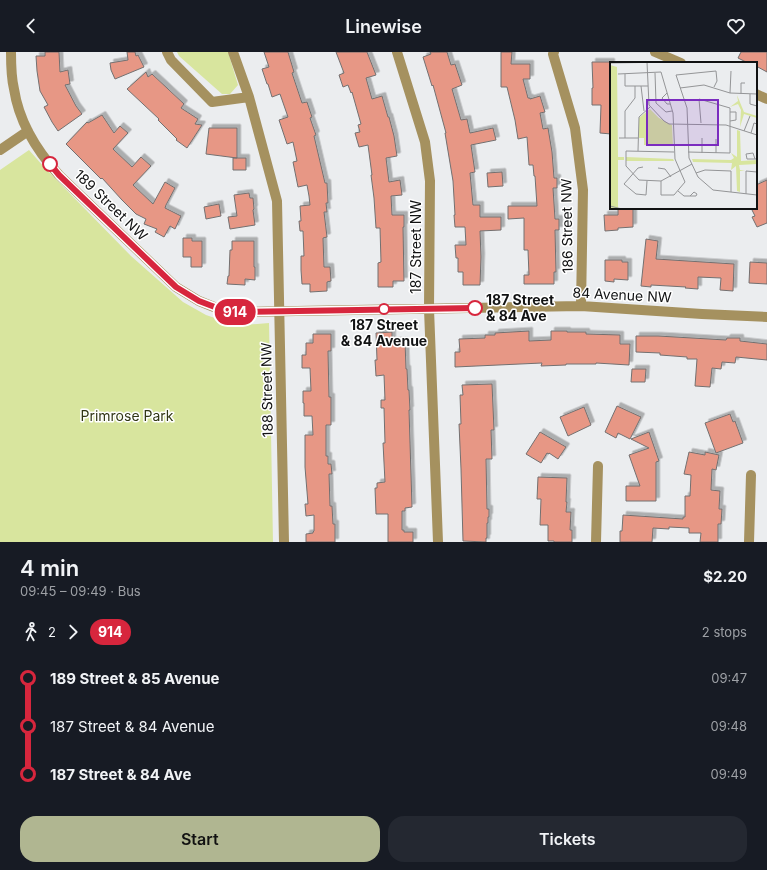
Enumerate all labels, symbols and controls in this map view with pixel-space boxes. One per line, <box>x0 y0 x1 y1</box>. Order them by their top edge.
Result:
icon: back <box>20 15 42 37</box>
icon: heart <box>725 15 747 37</box>
text: Linewise <box>345 16 422 37</box>
inset map <box>610 62 757 209</box>
unlabelled marker <box>42 156 58 172</box>
street label: 189 Street NW <box>71 166 151 244</box>
street label: 186 Street NW <box>557 178 576 274</box>
street label: 187 Street NW <box>407 200 424 294</box>
street label: 84 Avenue NW <box>572 283 672 306</box>
place label: 187 Street & 84 Ave <box>486 291 554 324</box>
line badge: 914 <box>212 299 258 325</box>
marker: 187 Street & 84 Ave <box>467 300 483 316</box>
text: 914 <box>223 303 247 320</box>
marker: 187 Street & 84 Avenue <box>378 303 390 315</box>
place label: 187 Street & 84 Avenue <box>341 316 427 349</box>
street label: 188 Street NW <box>257 342 276 438</box>
park label: Primrose Park <box>81 407 174 424</box>
text: 4 min <box>20 555 79 581</box>
text: $2.20 <box>703 567 747 586</box>
text: 09:45 – 09:49 · Bus <box>20 583 141 599</box>
icon: walk <box>20 621 42 643</box>
icon: forward <box>62 621 84 643</box>
text: 914 <box>98 623 123 640</box>
text: 2 <box>48 624 56 640</box>
text: 2 stops <box>702 624 747 640</box>
text: 189 Street & 85 Avenue <box>50 669 219 688</box>
text: 09:47 <box>711 670 747 686</box>
text: 187 Street & 84 Avenue <box>50 717 214 736</box>
text: 09:48 <box>711 718 747 734</box>
text: 187 Street & 84 Ave <box>50 765 191 784</box>
text: 09:49 <box>711 766 747 782</box>
button: Start <box>20 816 380 862</box>
button: Tickets <box>388 816 747 862</box>

